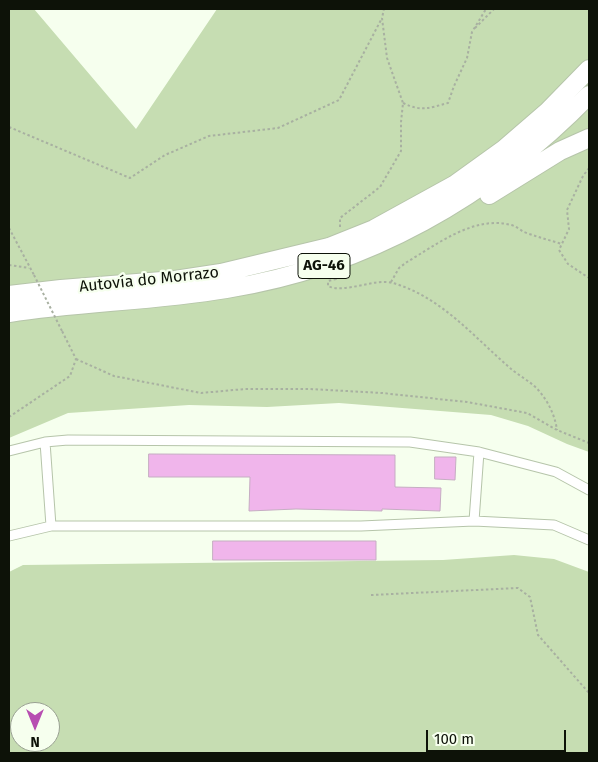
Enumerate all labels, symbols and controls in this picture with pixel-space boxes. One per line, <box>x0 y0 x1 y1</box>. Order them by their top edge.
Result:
road number: AG-46 <box>298 254 350 278</box>
street label: Autovía do Morrazo <box>78 263 220 297</box>
north arrow <box>10 702 60 752</box>
scale bar <box>428 720 568 752</box>
text: 100 m <box>434 730 474 748</box>
text: N <box>30 733 40 750</box>

